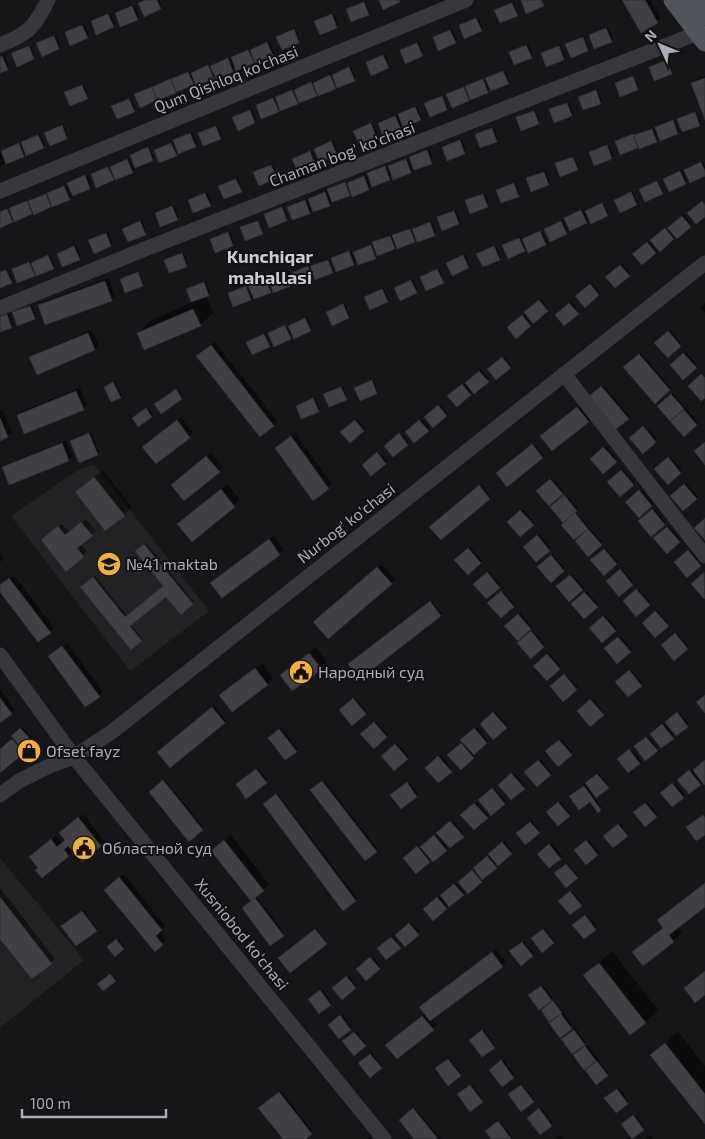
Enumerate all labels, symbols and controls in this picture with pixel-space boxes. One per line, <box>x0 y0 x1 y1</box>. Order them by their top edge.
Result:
north arrow <box>635 20 685 70</box>
text: N <box>641 26 660 45</box>
street label: Qum Qishloq ko'chasi <box>151 41 301 117</box>
street label: Chaman bog' ko'chasi <box>266 117 417 190</box>
district label: Kunchiqar mahallasi <box>227 245 314 288</box>
street label: Nurbog' ko'chasi <box>293 479 398 567</box>
school or university icon: №41 maktab <box>96 551 122 577</box>
place label: №41 maktab <box>126 554 218 573</box>
public building icon: Народный суд <box>288 659 314 685</box>
place label: Народный суд <box>318 662 424 682</box>
shop icon: Ofset fayz <box>16 738 42 764</box>
place label: Ofset fayz <box>46 741 120 760</box>
public building icon: Областной суд <box>71 835 97 861</box>
place label: Областной суд <box>102 838 212 858</box>
street label: Xusniobod ko'chasi <box>192 874 293 993</box>
scale bar <box>22 1086 166 1118</box>
text: 100 m <box>30 1094 71 1112</box>

